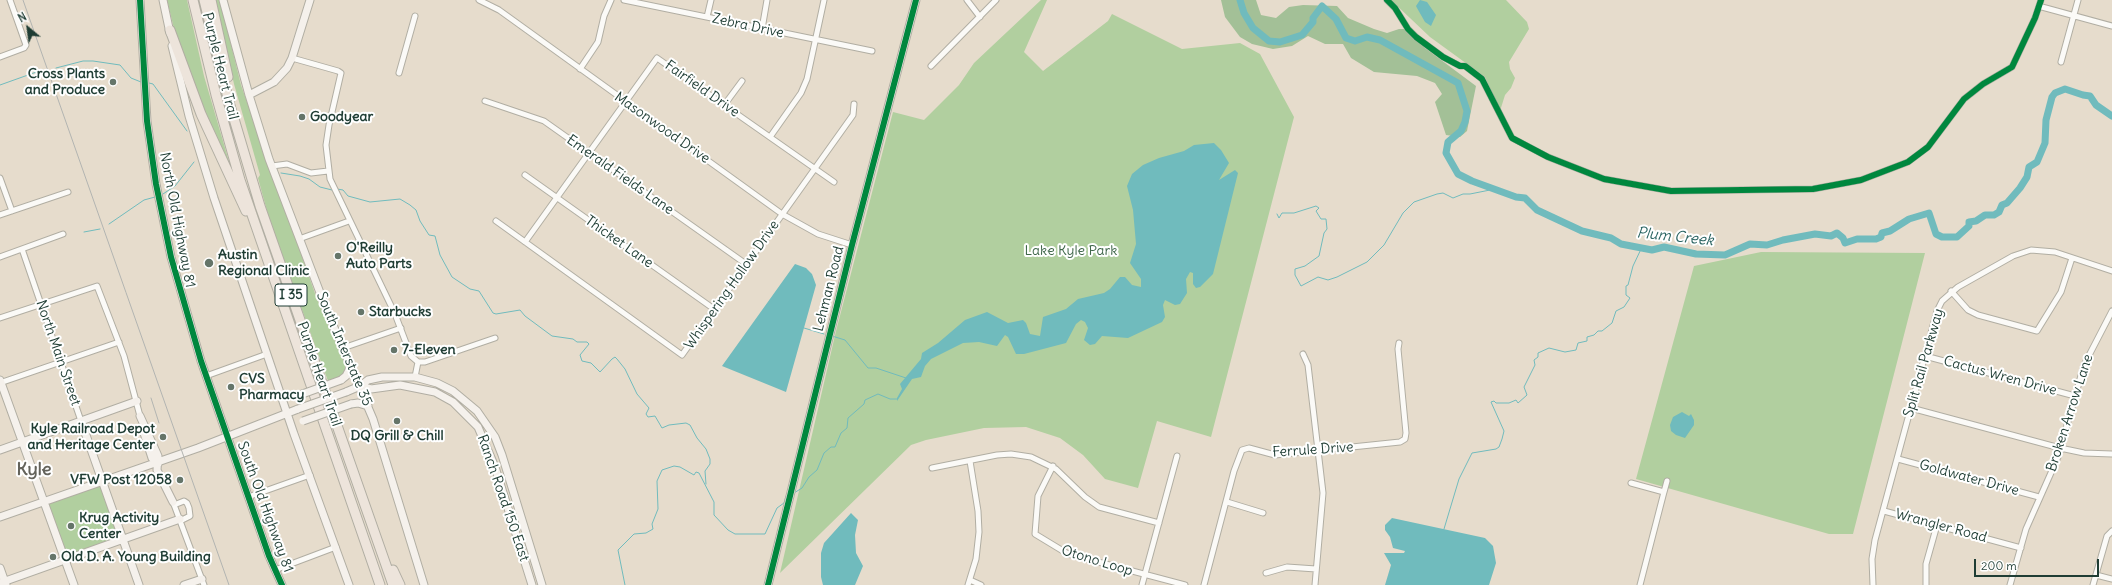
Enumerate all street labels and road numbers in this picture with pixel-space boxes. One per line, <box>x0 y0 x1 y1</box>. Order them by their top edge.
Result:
street label: Zebra Drive <box>711 10 785 42</box>
street label: Purple Heart Trail <box>199 11 241 121</box>
street label: Fairfield Drive <box>661 57 743 121</box>
street label: Masonwood Drive <box>611 89 713 167</box>
street label: Emerald Fields Lane <box>563 132 677 218</box>
street label: North Old Highway 81 <box>156 151 198 289</box>
street label: Thicket Lane <box>582 212 656 272</box>
street label: Whispering Hollow Drive <box>681 217 783 353</box>
street label: Lehman Road <box>810 245 848 333</box>
road number: I 35 <box>275 284 307 306</box>
street label: South Interstate 35 <box>312 289 376 409</box>
street label: North Main Street <box>32 298 84 408</box>
street label: Split Rail Parkway <box>1900 307 1948 419</box>
street label: Purple Heart Trail <box>293 319 345 429</box>
street label: Broken Arrow Lane <box>2043 352 2097 474</box>
street label: Cactus Wren Drive <box>1942 353 2058 399</box>
street label: Ranch Road 150 East <box>473 432 533 564</box>
street label: South Old Highway 81 <box>233 439 297 575</box>
street label: Ferrule Drive <box>1272 439 1354 461</box>
street label: Goldwater Drive <box>1917 457 2021 499</box>
street label: Wrangler Road <box>1893 506 1989 546</box>
street label: Otono Loop <box>1059 542 1135 580</box>

